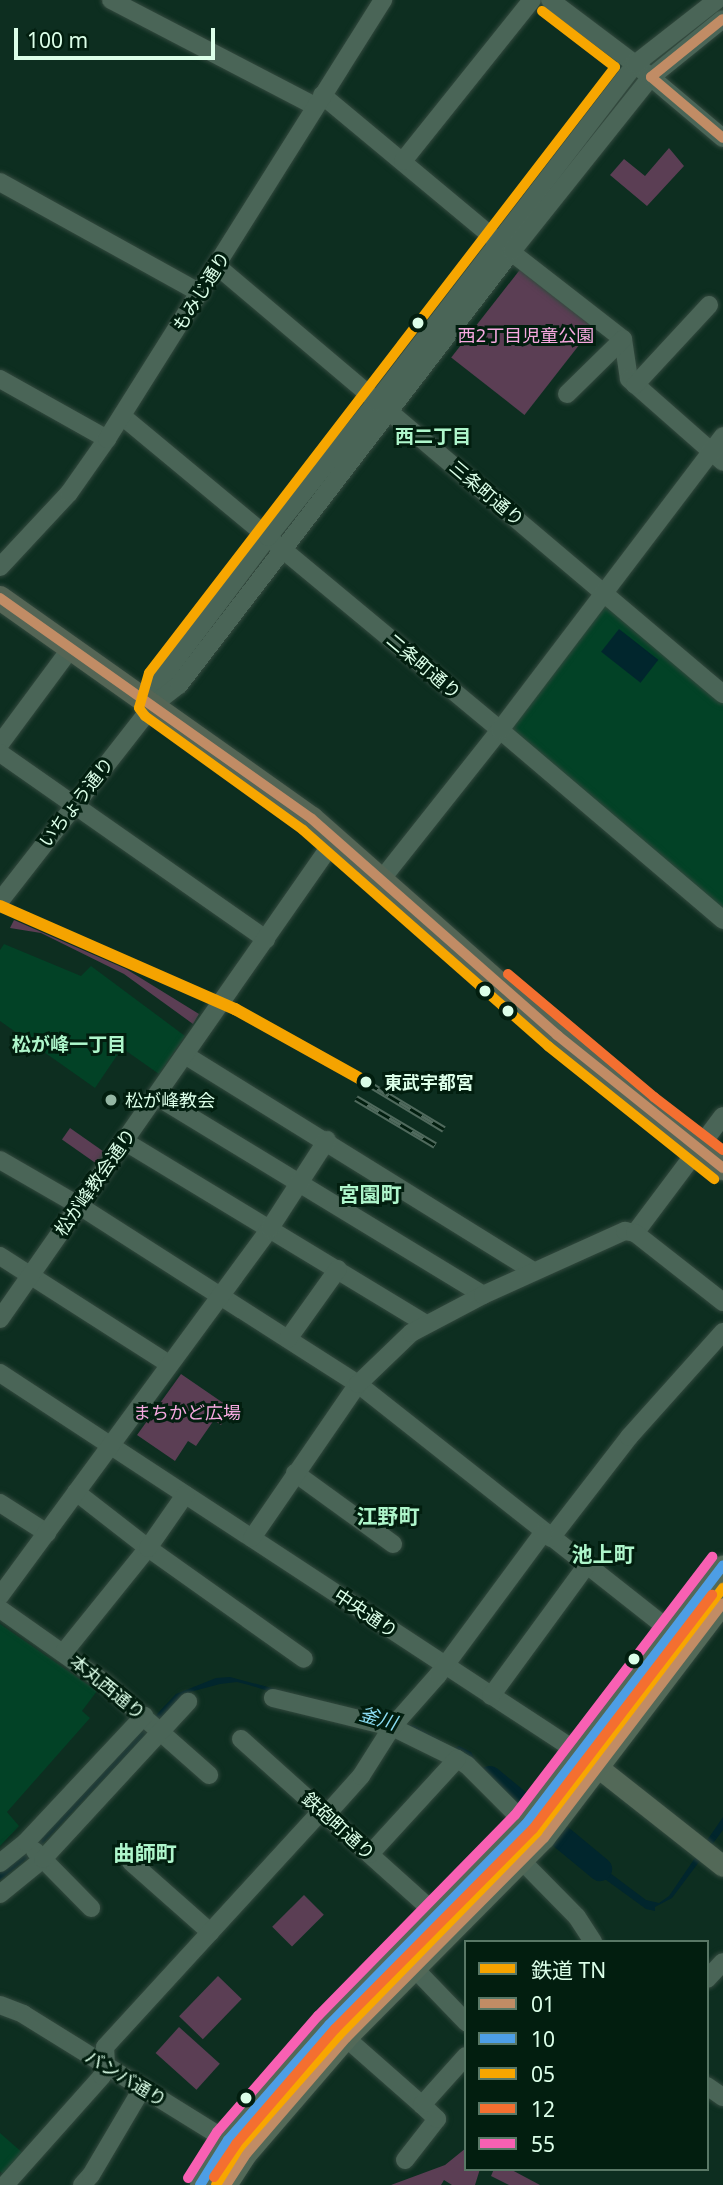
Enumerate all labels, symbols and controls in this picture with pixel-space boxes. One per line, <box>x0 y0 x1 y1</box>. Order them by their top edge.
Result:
scale bar <box>18 14 219 58</box>
text: 100 m <box>27 26 88 54</box>
street label: もみじ通り <box>168 247 234 335</box>
unlabelled marker <box>411 316 425 330</box>
park label: 西2丁目児童公園 <box>458 324 594 346</box>
district label: 西二丁目 <box>395 426 471 448</box>
street label: 三条町通り <box>446 456 528 530</box>
street label: 二条町通り <box>383 629 465 703</box>
street label: いちょう通り <box>34 753 118 851</box>
unlabelled marker <box>478 984 492 998</box>
unlabelled marker <box>501 1004 515 1018</box>
district label: 松が峰一丁目 <box>12 1034 126 1056</box>
marker: 東武宇都宮 <box>354 1070 378 1094</box>
place label: 東武宇都宮 <box>384 1071 474 1093</box>
place label: 松が峰教会 <box>125 1089 215 1111</box>
marker: 松が峰教会 <box>103 1092 119 1108</box>
street label: 松が峰教会通り <box>50 1124 140 1240</box>
district label: 宮園町 <box>339 1181 401 1207</box>
park label: まちかど広場 <box>133 1401 241 1423</box>
district label: 江野町 <box>357 1503 419 1529</box>
district label: 池上町 <box>572 1541 634 1567</box>
street label: 中央通り <box>330 1584 402 1642</box>
street label: 本丸西通り <box>66 1650 150 1724</box>
unlabelled marker <box>627 1652 641 1666</box>
water label: 釜川 <box>357 1703 399 1735</box>
street label: 鉄砲町通り <box>298 1788 380 1864</box>
district label: 曲師町 <box>114 1840 176 1866</box>
legend <box>464 1940 709 2171</box>
text: 鉄道 TN <box>531 1956 606 1984</box>
text: 01 <box>531 1990 555 2018</box>
text: 10 <box>531 2025 555 2053</box>
street label: バンバ通り <box>82 2046 170 2110</box>
text: 05 <box>531 2060 555 2088</box>
unlabelled marker <box>239 2091 253 2105</box>
text: 12 <box>531 2095 555 2123</box>
text: 55 <box>531 2130 555 2158</box>

